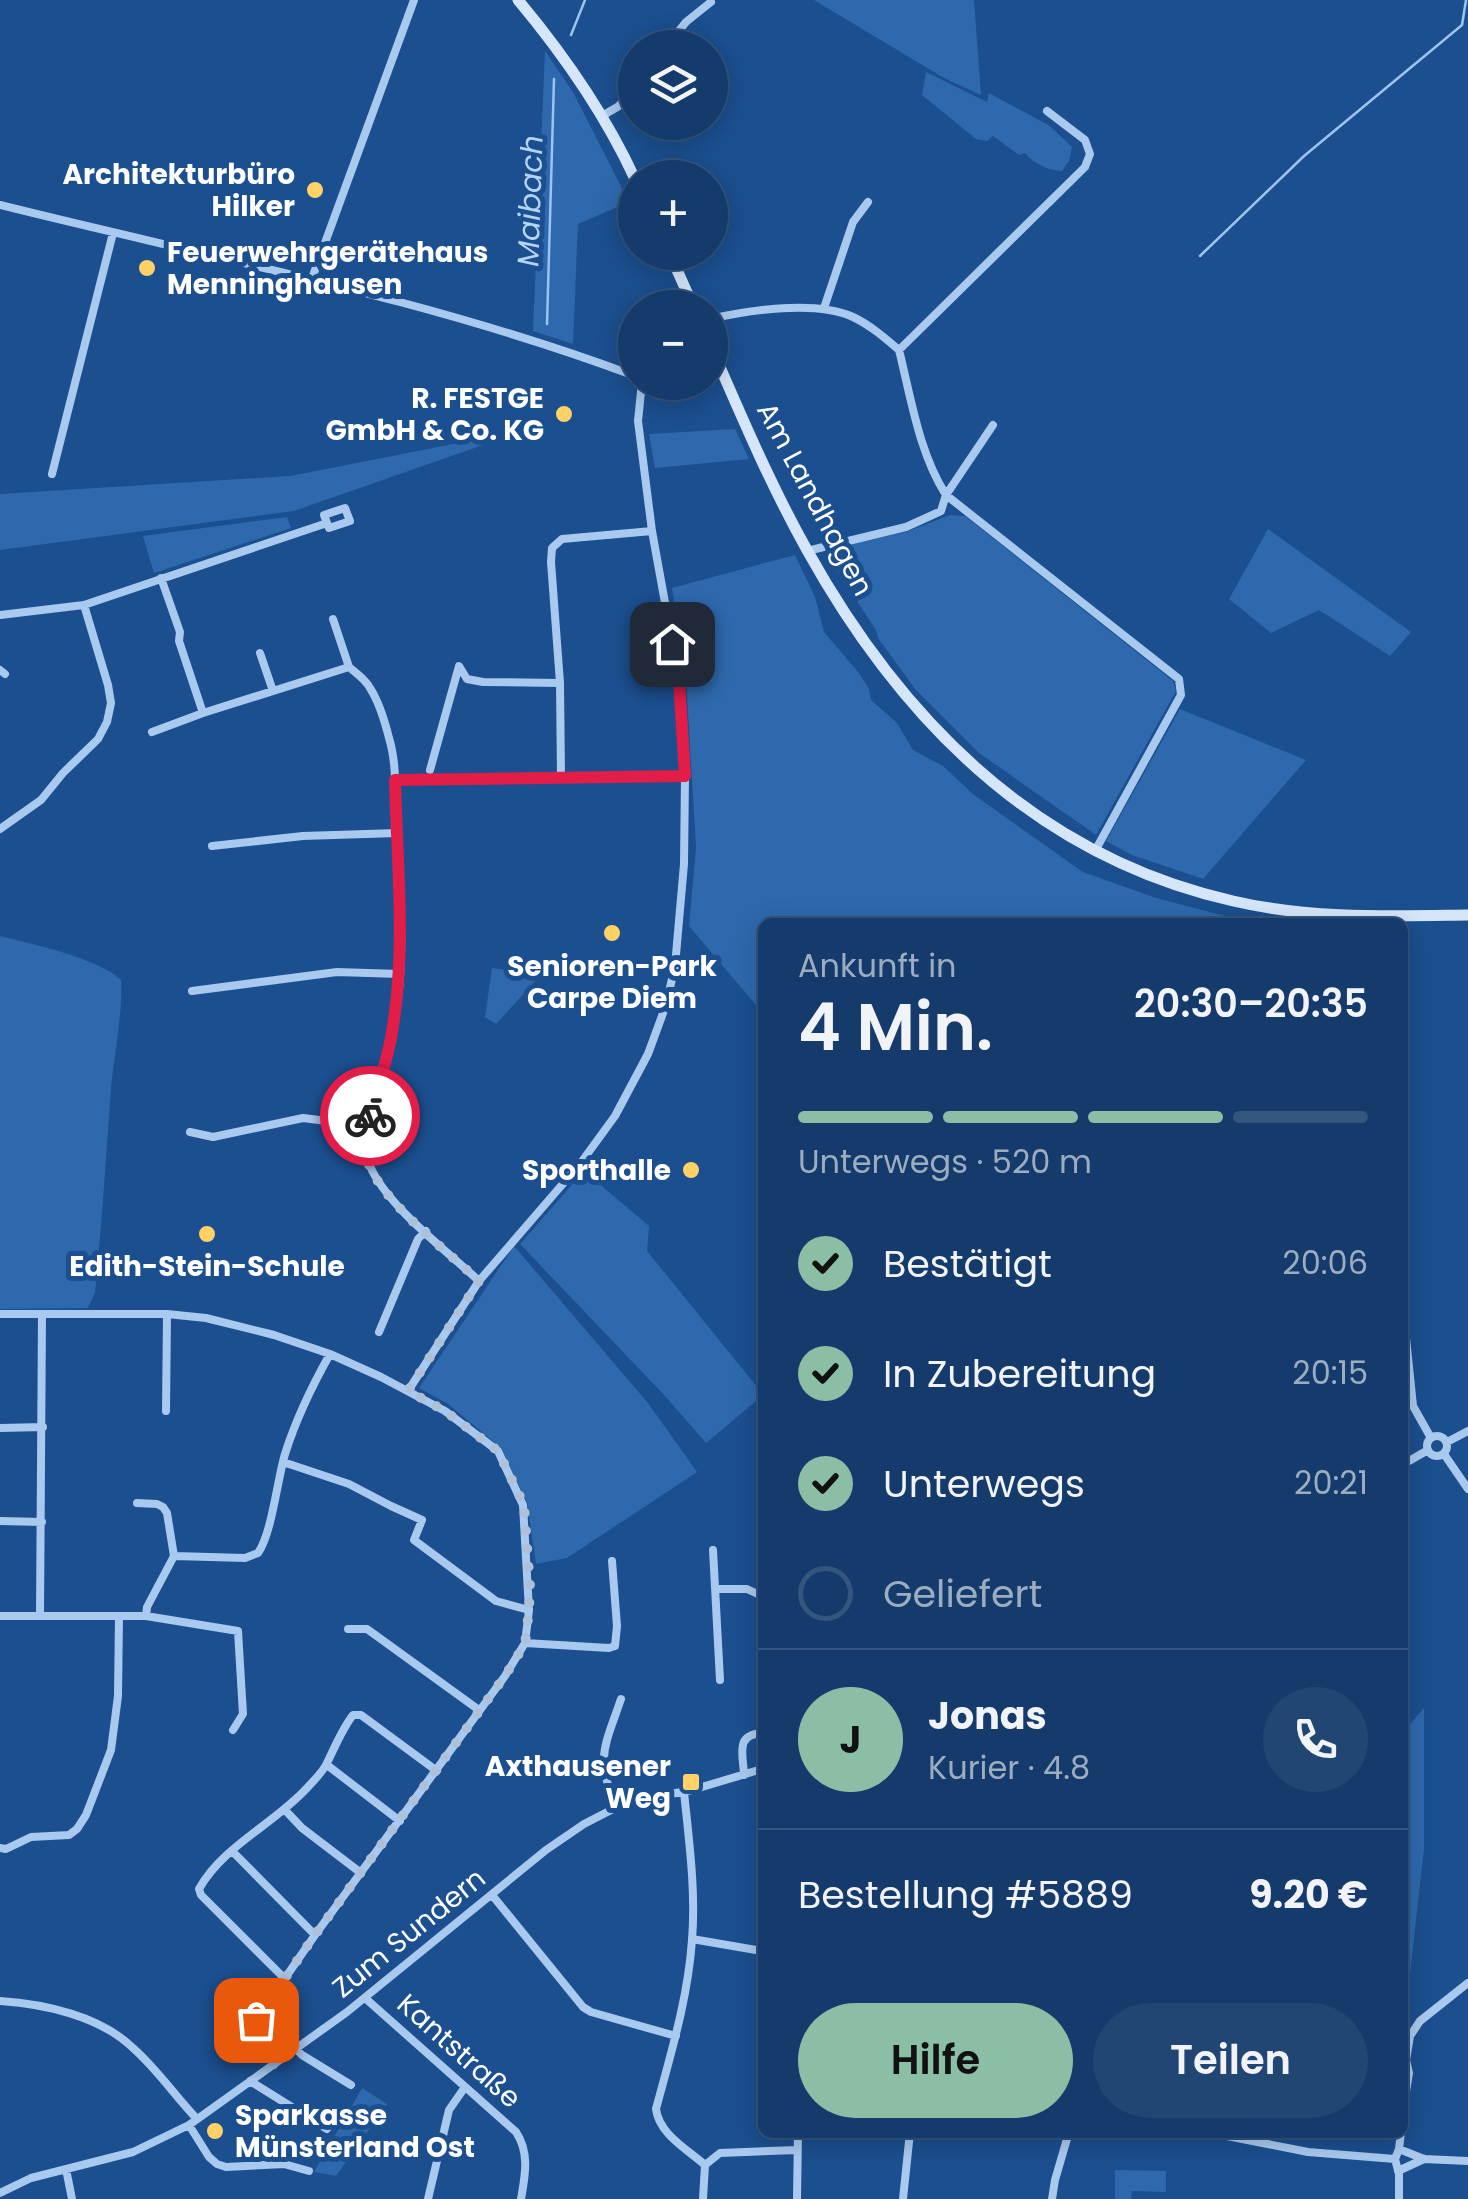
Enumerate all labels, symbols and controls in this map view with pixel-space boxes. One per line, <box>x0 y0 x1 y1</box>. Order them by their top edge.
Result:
map controls <box>618 30 728 400</box>
button: layers <box>618 30 728 140</box>
water label: Maibach <box>506 135 554 267</box>
place label: Architekturbüro Hilker <box>62 155 295 226</box>
button: + <box>618 160 728 270</box>
marker: Architekturbüro Hilker <box>304 179 326 201</box>
place label: Feuerwehrgerätehaus Menninghausen <box>167 233 488 304</box>
marker: Feuerwehrgerätehaus Menninghausen <box>136 257 158 279</box>
button: − <box>618 290 728 400</box>
place label: R. FESTGE GmbH & Co. KG <box>325 379 544 450</box>
street label: Am Landhagen <box>748 395 882 603</box>
marker: R. FESTGE GmbH & Co. KG <box>553 403 575 425</box>
pin <box>630 602 715 687</box>
icon: home <box>645 617 700 672</box>
marker: Senioren-Park Carpe Diem <box>601 922 623 944</box>
text: Ankunft in <box>798 943 957 988</box>
place label: Senioren-Park Carpe Diem <box>507 947 717 1018</box>
text: 20:30–20:35 <box>1134 977 1368 1030</box>
text: 4 Min. <box>798 982 993 1073</box>
courier <box>320 1066 420 1166</box>
icon: bike <box>343 1089 398 1144</box>
text: Unterwegs · 520 m <box>798 1139 1092 1184</box>
place label: Sporthalle <box>522 1151 671 1190</box>
marker: Sporthalle <box>680 1159 702 1181</box>
marker: Edith-Stein-Schule <box>196 1223 218 1245</box>
icon: check <box>798 1236 853 1291</box>
text: Bestätigt <box>883 1237 1052 1290</box>
text: 20:06 <box>1282 1240 1368 1285</box>
place label: Edith-Stein-Schule <box>69 1247 345 1286</box>
icon: check <box>798 1346 853 1401</box>
text: In Zubereitung <box>883 1347 1156 1400</box>
text: 20:15 <box>1292 1350 1368 1395</box>
icon: check <box>798 1456 853 1511</box>
text: Unterwegs <box>883 1457 1085 1510</box>
text: 20:21 <box>1294 1460 1368 1505</box>
text: Geliefert <box>883 1567 1042 1620</box>
button: phone <box>1263 1687 1368 1792</box>
text: Jonas <box>928 1689 1047 1742</box>
text: J <box>840 1713 861 1766</box>
text: Kurier · 4.8 <box>928 1745 1090 1790</box>
place label: Axthausener Weg <box>485 1747 671 1818</box>
marker: Axthausener Weg <box>680 1771 702 1793</box>
street label: Zum Sundern <box>324 1859 494 2007</box>
text: Bestellung #5889 <box>798 1868 1133 1921</box>
text: 9.20 € <box>1249 1868 1368 1921</box>
pin <box>214 1978 299 2063</box>
street label: Kantstraße <box>389 1985 529 2117</box>
icon: bag <box>229 1993 284 2048</box>
button: Hilfe <box>798 2003 1073 2118</box>
button: Teilen <box>1093 2003 1368 2118</box>
place label: Sparkasse Münsterland Ost <box>235 2096 475 2167</box>
marker: Sparkasse Münsterland Ost <box>204 2120 226 2142</box>

